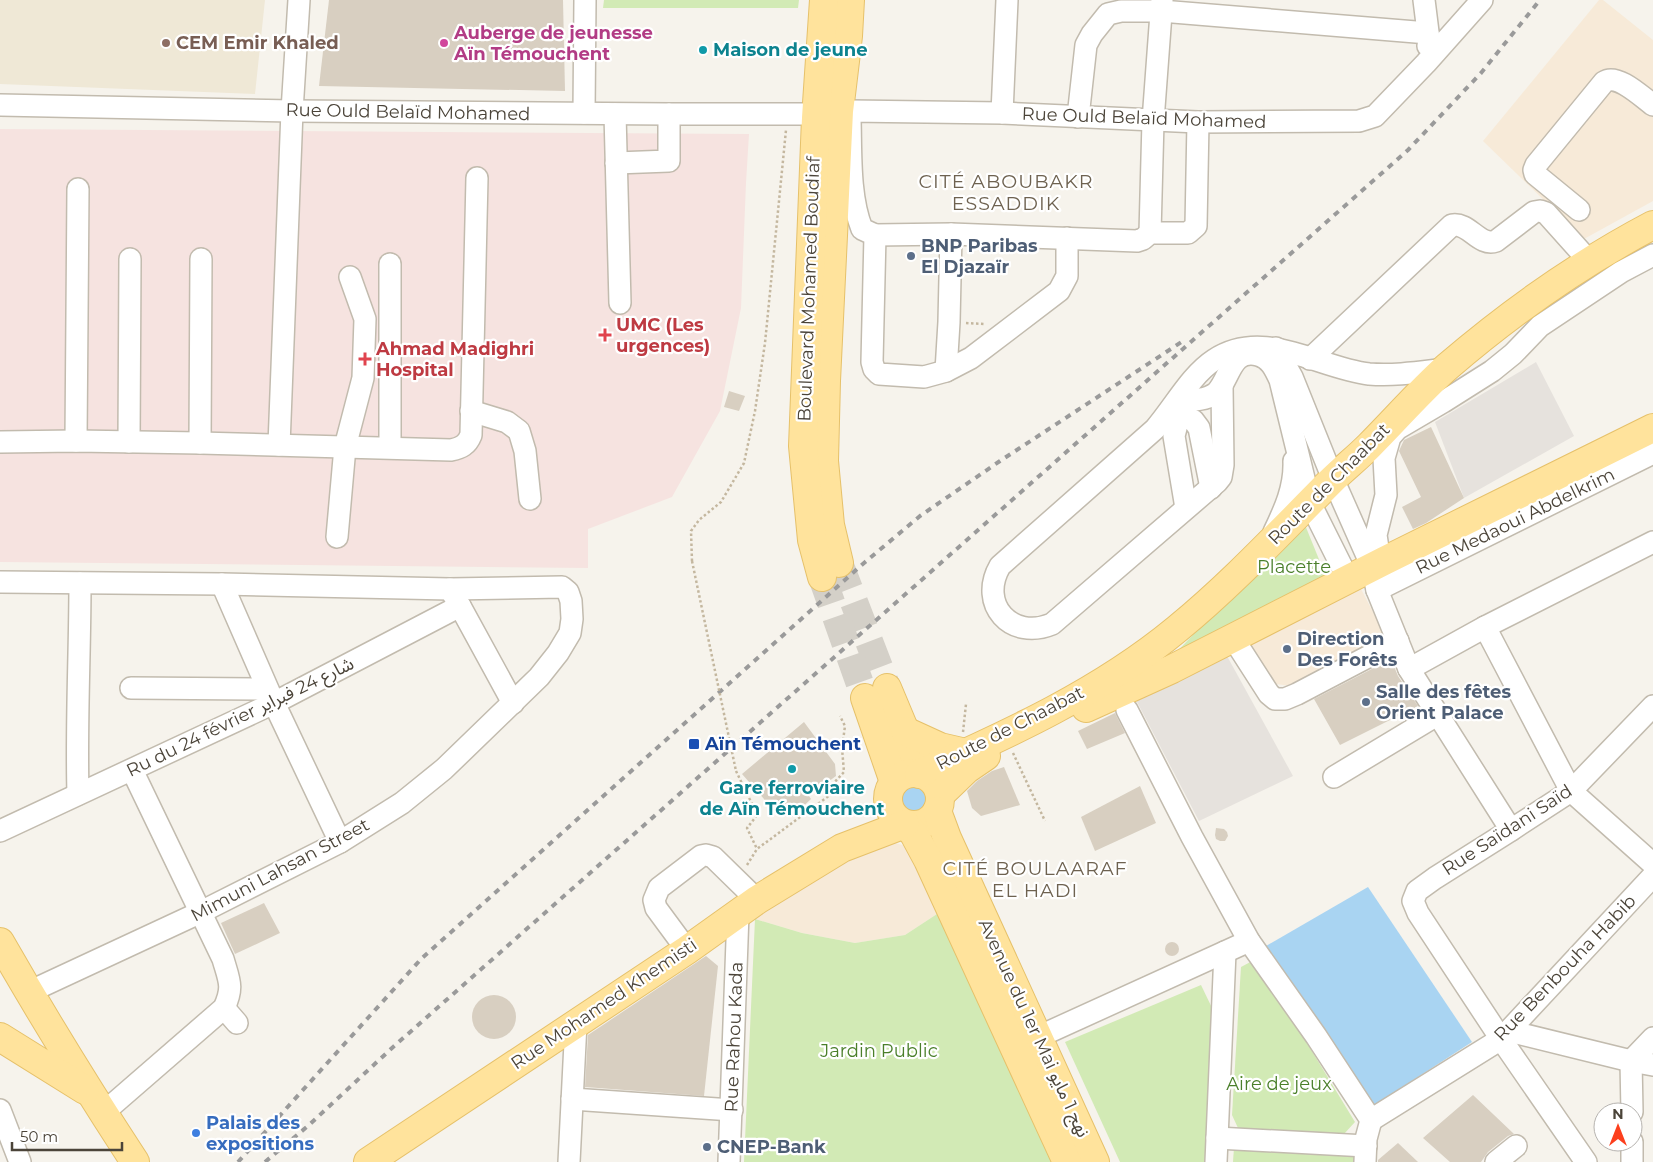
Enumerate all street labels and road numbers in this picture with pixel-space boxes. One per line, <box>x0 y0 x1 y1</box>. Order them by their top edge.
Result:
street label: Rue Ould Belaïd Mohamed <box>285 99 531 125</box>
street label: Rue Ould Belaïd Mohamed <box>1021 103 1267 133</box>
street label: Boulevard Mohamed Boudiaf <box>793 155 825 422</box>
street label: Route de Chaabat <box>1264 419 1394 549</box>
street label: Rue Medaoui Abdelkrim <box>1412 463 1618 579</box>
street label: Ru du 24 février شارع 24 فبراير <box>123 652 359 784</box>
street label: Route de Chaabat <box>932 681 1088 775</box>
street label: Rue Saïdani Saïd <box>1438 780 1576 880</box>
street label: Mimuni Lahsan Street <box>187 814 373 926</box>
street label: Rue Benbouha Habib <box>1489 890 1641 1046</box>
street label: Avenue du 1er Mai نهج 1 مايو <box>972 915 1094 1142</box>
street label: Rue Mohamed Khemisti <box>507 933 701 1075</box>
street label: Rue Rahou Kada <box>720 961 748 1113</box>

